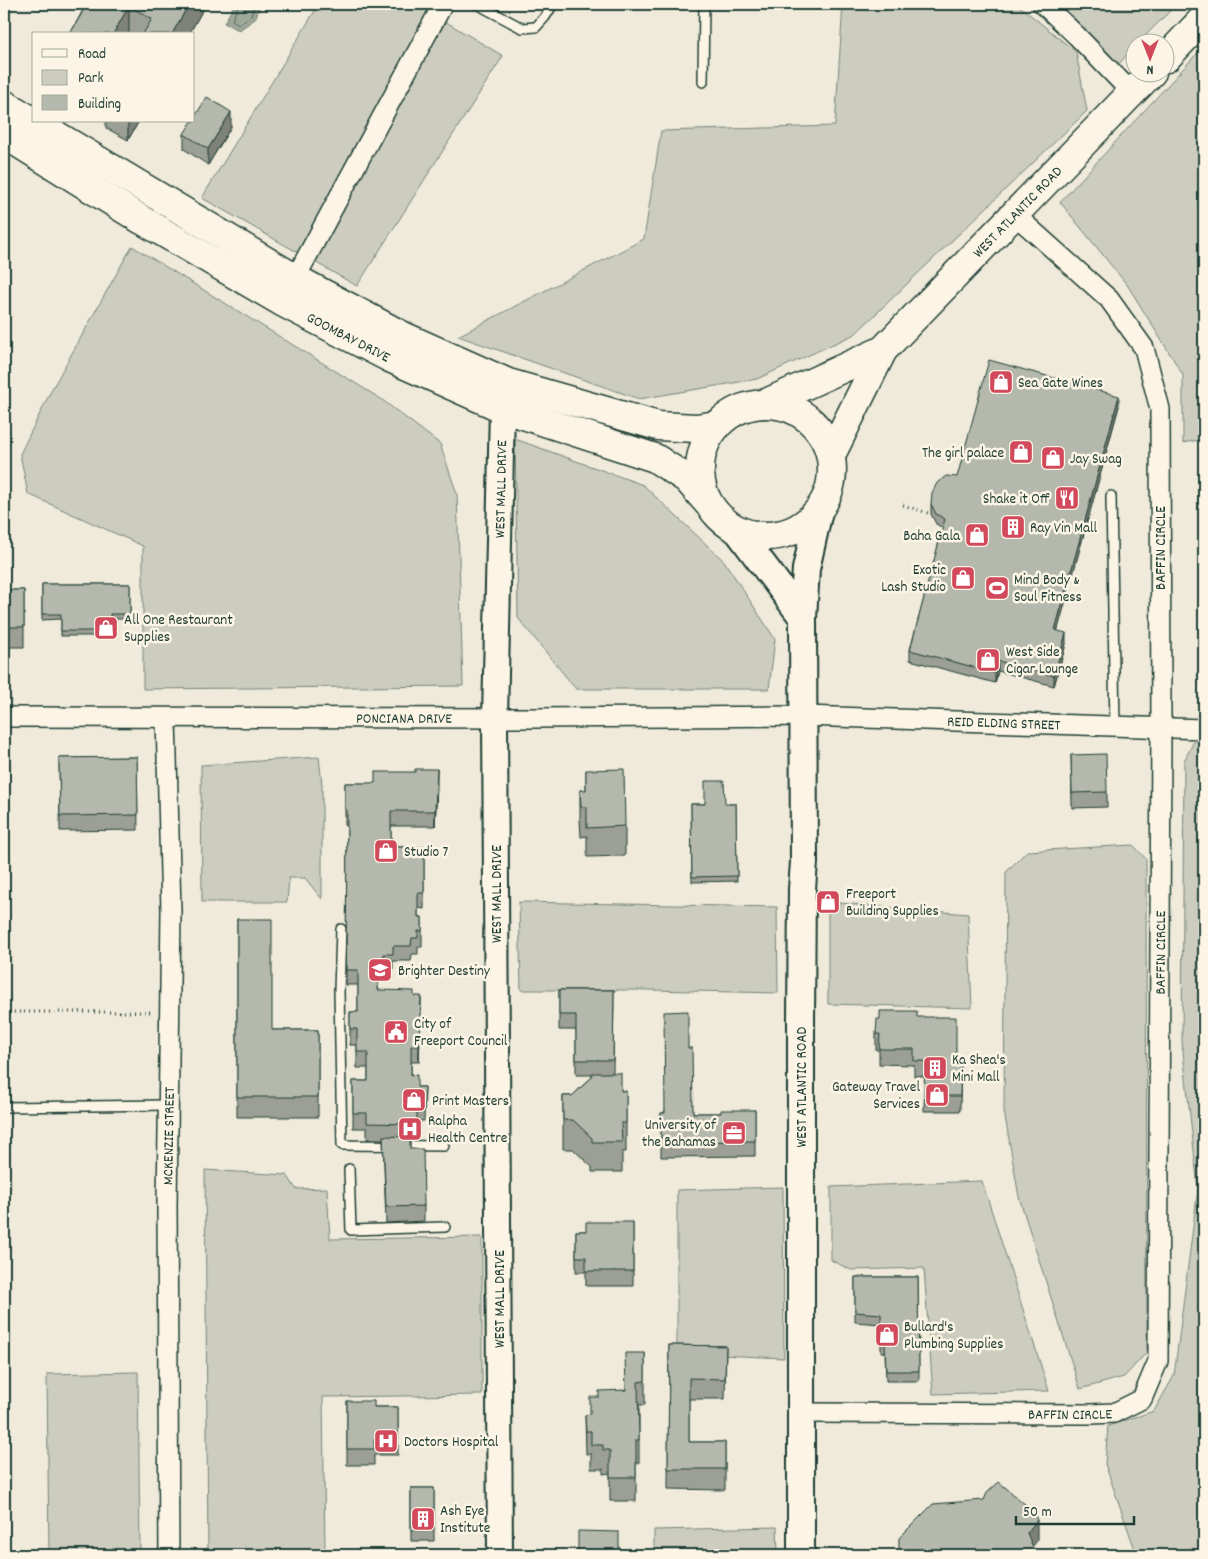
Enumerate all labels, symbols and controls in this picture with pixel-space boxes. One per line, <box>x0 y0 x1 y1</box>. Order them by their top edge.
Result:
legend <box>32 32 195 122</box>
north arrow <box>1126 32 1176 82</box>
text: Road <box>78 44 106 66</box>
text: N <box>1146 59 1153 79</box>
text: Park <box>78 68 104 90</box>
text: Building <box>78 94 121 116</box>
street label: WEST ATLANTIC ROAD <box>969 162 1069 264</box>
street label: GOOMBAY DRIVE <box>302 308 394 369</box>
shop icon: Sea Gate Wines <box>988 369 1014 395</box>
place label: Sea Gate Wines <box>1018 373 1103 395</box>
shop icon: The girl palace <box>1008 439 1034 465</box>
street label: WEST MALL DRIVE <box>490 440 514 538</box>
place label: The girl palace <box>922 443 1004 465</box>
shop icon: Jay Swag <box>1040 445 1066 471</box>
place label: Jay Swag <box>1070 449 1122 471</box>
restaurant icon: Shake it Off <box>1054 485 1080 511</box>
place label: Shake it Off <box>983 489 1050 511</box>
street label: BAFFIN CIRCLE <box>1151 506 1173 590</box>
building icon: Ray Vin Mall <box>1000 514 1026 540</box>
place label: Ray Vin Mall <box>1030 518 1098 540</box>
shop icon: Baha Gala <box>964 522 990 548</box>
place label: Baha Gala <box>903 526 961 548</box>
place label: Exotic Lash Studio <box>881 560 946 599</box>
shop icon: Exotic Lash Studio <box>950 565 976 591</box>
place label: Mind Body & Soul Fitness <box>1014 570 1082 609</box>
sports icon: Mind Body & Soul Fitness <box>984 575 1010 601</box>
place label: All One Restaurant Supplies <box>124 610 233 649</box>
shop icon: All One Restaurant Supplies <box>93 615 119 641</box>
place label: West Side Cigar Lounge <box>1006 642 1079 681</box>
shop icon: West Side Cigar Lounge <box>975 647 1001 673</box>
street label: PONCIANA DRIVE <box>356 709 452 731</box>
street label: REID ELDING STREET <box>947 712 1061 737</box>
shop icon: Studio 7 <box>373 838 399 864</box>
place label: Studio 7 <box>404 842 449 864</box>
street label: WEST MALL DRIVE <box>487 845 509 943</box>
place label: Freeport Building Supplies <box>846 884 939 923</box>
shop icon: Freeport Building Supplies <box>815 889 841 915</box>
street label: BAFFIN CIRCLE <box>1151 910 1173 995</box>
school or university icon: Brighter Destiny <box>367 957 393 983</box>
place label: Brighter Destiny <box>398 961 491 983</box>
place label: City of Freeport Council <box>414 1014 508 1053</box>
public building icon: City of Freeport Council <box>383 1019 409 1045</box>
street label: WEST ATLANTIC ROAD <box>792 1026 814 1147</box>
place label: Ka Shea's Mini Mall <box>952 1050 1006 1089</box>
building icon: Ka Shea's Mini Mall <box>922 1055 948 1081</box>
place label: Gateway Travel Services <box>832 1077 920 1116</box>
shop icon: Gateway Travel Services <box>924 1082 950 1108</box>
street label: MCKENZIE STREET <box>158 1087 182 1185</box>
shop icon: Print Masters <box>401 1087 427 1113</box>
place label: Print Masters <box>432 1091 509 1113</box>
place label: Ralpha Health Centre <box>428 1111 508 1150</box>
place label: University of the Bahamas <box>642 1115 717 1154</box>
hospital icon: Ralpha Health Centre <box>397 1116 423 1142</box>
office icon: University of the Bahamas <box>721 1120 747 1146</box>
street label: WEST MALL DRIVE <box>490 1250 512 1348</box>
place label: Bullard's Plumbing Supplies <box>904 1317 1003 1356</box>
shop icon: Bullard's Plumbing Supplies <box>874 1322 900 1348</box>
street label: BAFFIN CIRCLE <box>1028 1404 1113 1427</box>
hospital icon: Doctors Hospital <box>373 1428 399 1454</box>
place label: Doctors Hospital <box>404 1432 499 1454</box>
scale bar <box>1016 1494 1133 1526</box>
place label: Ash Eye Institute <box>440 1501 491 1540</box>
text: 50 m <box>1023 1502 1052 1524</box>
building icon: Ash Eye Institute <box>410 1506 436 1532</box>

